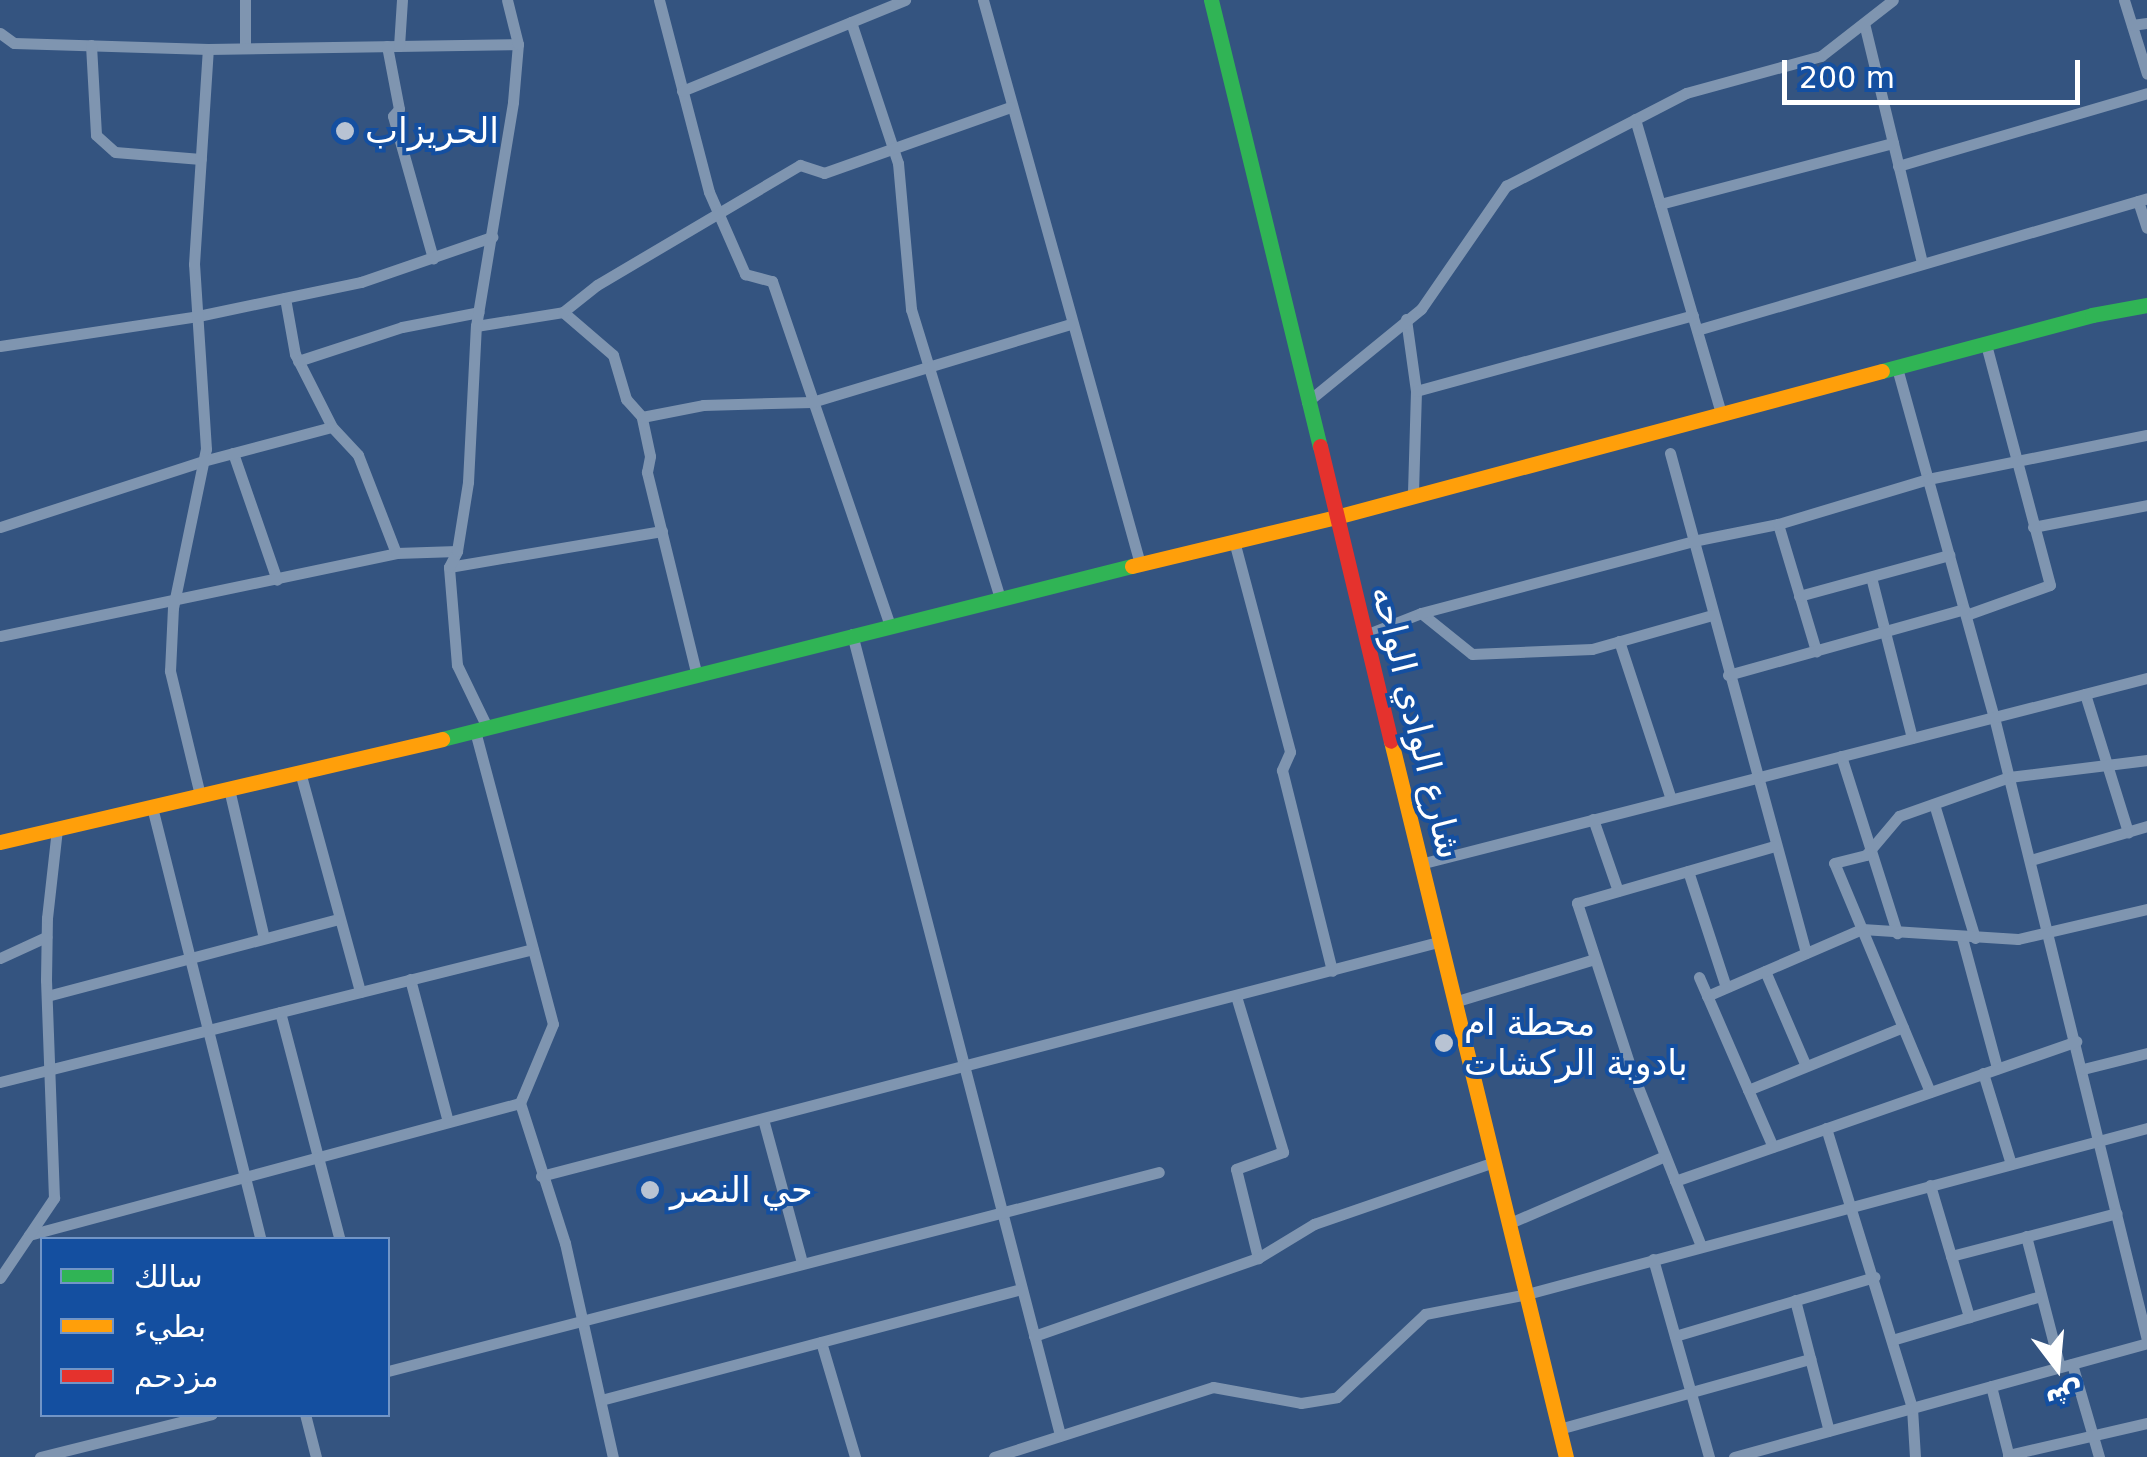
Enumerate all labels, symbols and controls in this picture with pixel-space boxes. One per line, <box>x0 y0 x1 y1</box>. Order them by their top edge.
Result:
scale bar <box>1787 40 2084 102</box>
text: 200 m <box>1799 60 1895 95</box>
place label: الحريزاب <box>365 110 499 152</box>
marker: الحريزاب <box>334 120 356 142</box>
street label: شارع الوادي الواحه <box>1363 581 1471 863</box>
place label: محطة ام بادوبة الركشات <box>1464 1002 1688 1084</box>
marker: محطة ام بادوبة الركشات <box>1433 1032 1455 1054</box>
place label: حي النصر <box>670 1169 813 1211</box>
marker: حي النصر <box>639 1179 661 1201</box>
legend <box>40 1237 390 1417</box>
text: سالك <box>134 1259 203 1294</box>
text: بطيء <box>134 1309 206 1344</box>
north arrow <box>2007 1317 2107 1417</box>
text: مزدحم <box>134 1359 219 1394</box>
text: ش <box>2042 1375 2089 1418</box>

